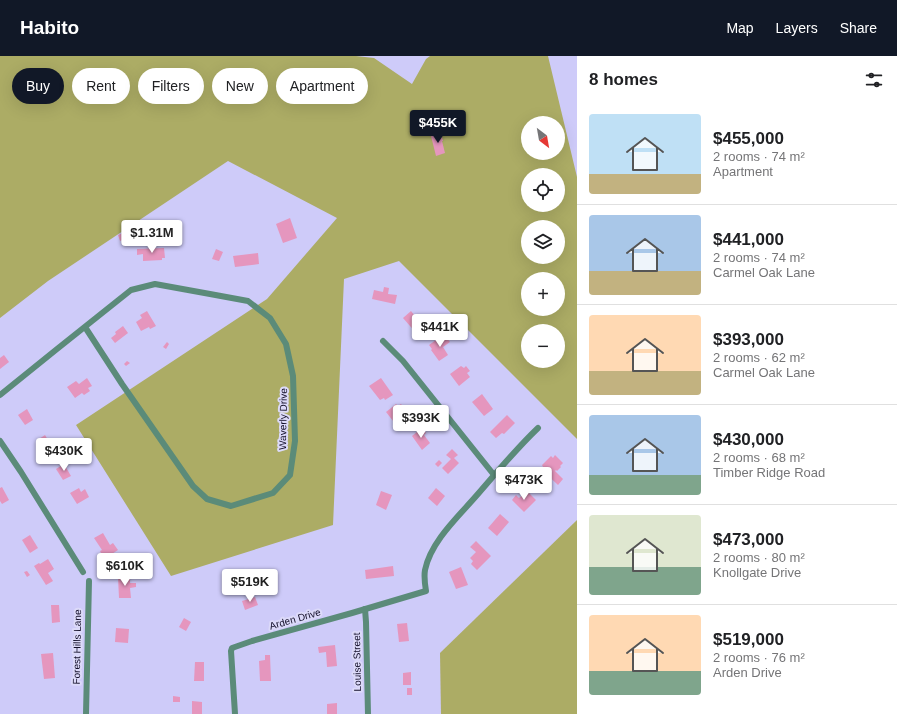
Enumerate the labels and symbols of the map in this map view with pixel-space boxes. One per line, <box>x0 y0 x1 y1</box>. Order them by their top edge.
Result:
pin: $455K <box>410 110 466 144</box>
north arrow <box>521 116 565 160</box>
pin: $1.31M <box>119 220 185 254</box>
pin: $441K <box>412 314 468 348</box>
street label: Waverly Drive <box>277 388 289 450</box>
pin: $393K <box>393 405 449 439</box>
pin: $430K <box>36 438 92 472</box>
pin: $473K <box>496 467 552 501</box>
pin: $610K <box>97 553 153 587</box>
pin: $519K <box>222 569 278 603</box>
street label: Arden Drive <box>268 606 322 632</box>
street label: Forest Hills Lane <box>71 609 83 685</box>
street label: Louise Street <box>351 632 363 692</box>

